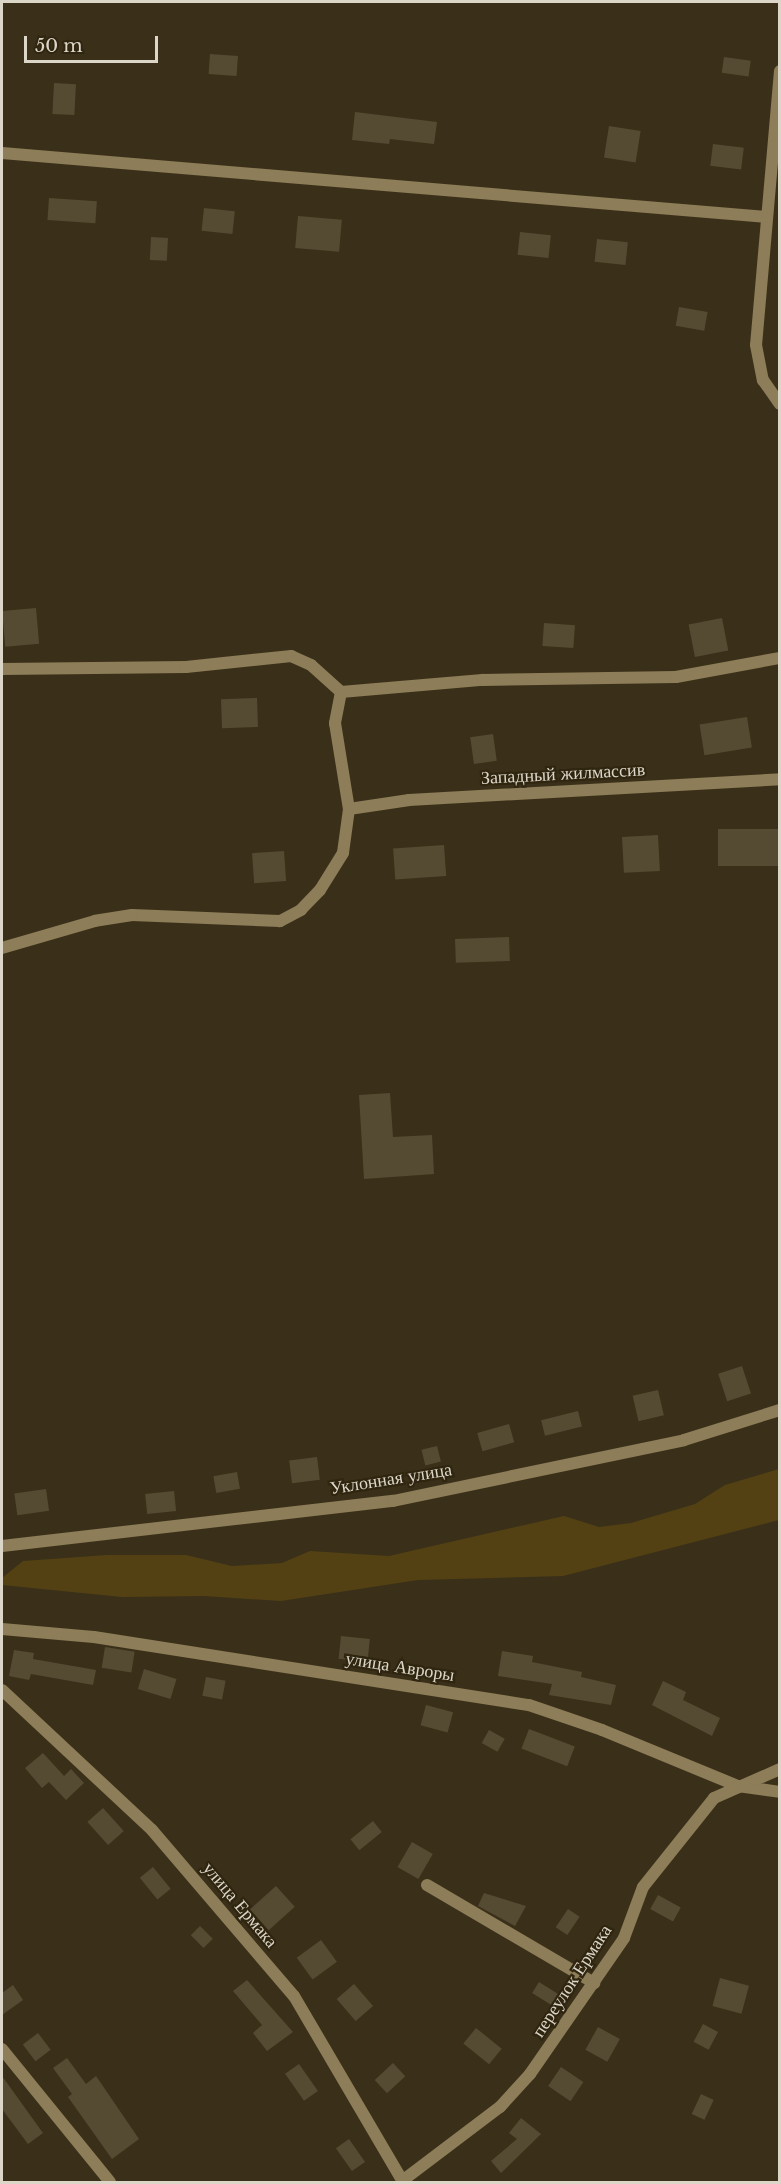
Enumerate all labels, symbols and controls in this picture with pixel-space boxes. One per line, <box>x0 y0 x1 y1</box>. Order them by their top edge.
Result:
scale bar <box>27 24 160 62</box>
text: 50 m <box>35 35 83 57</box>
street label: Западный жилмассив <box>480 759 646 789</box>
street label: Уклонная улица <box>329 1459 453 1499</box>
street label: улица Авроры <box>344 1648 456 1686</box>
street label: улица Ермака <box>198 1858 282 1952</box>
street label: переулок Ермака <box>528 1921 616 2041</box>

